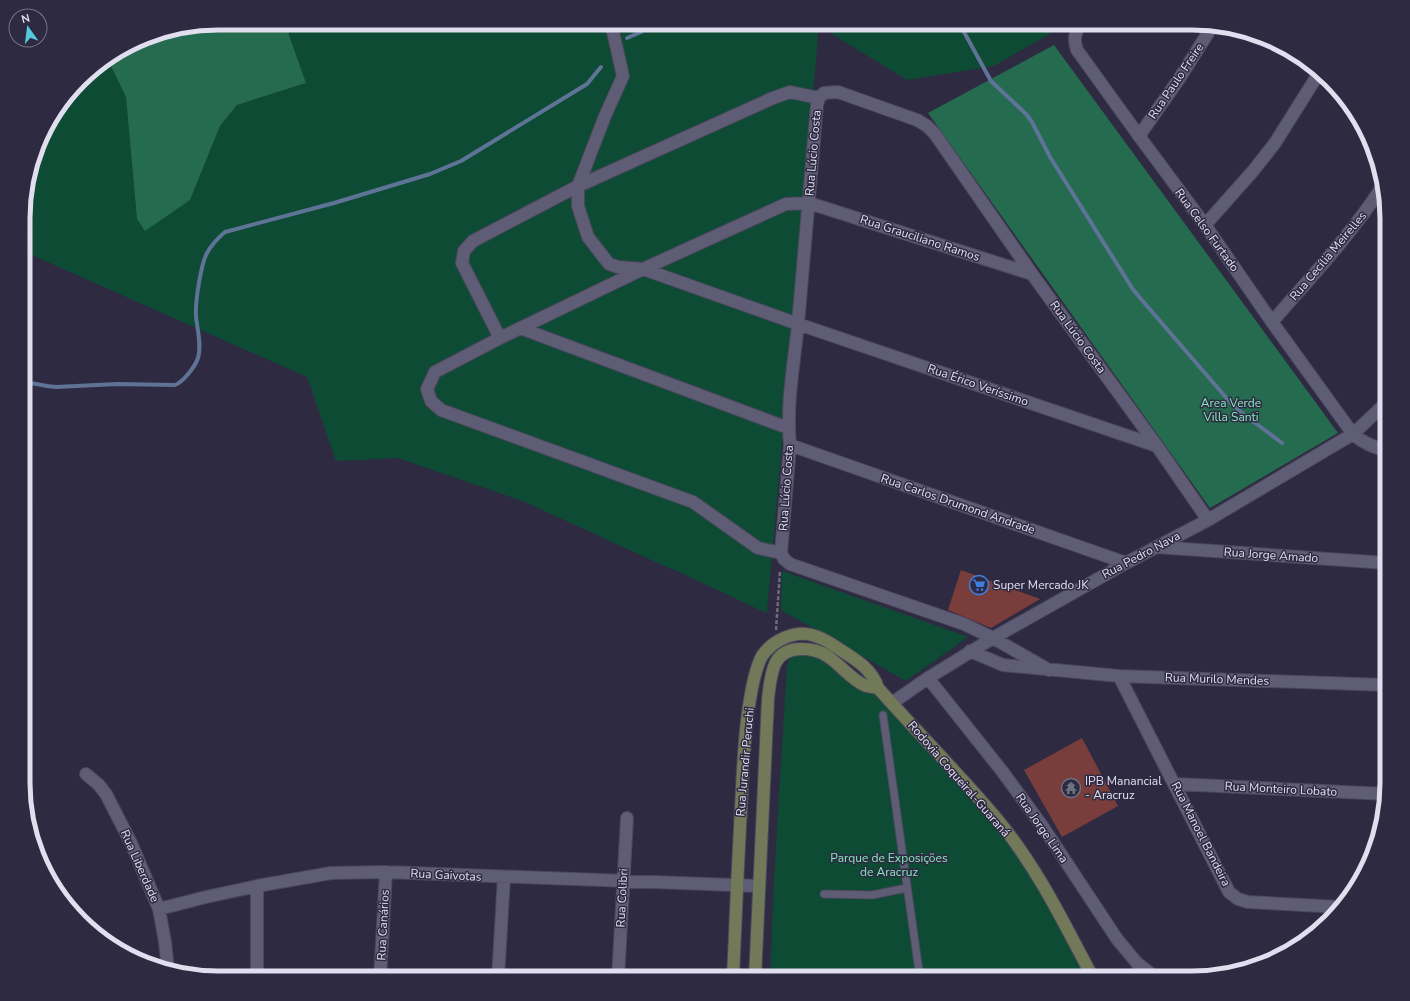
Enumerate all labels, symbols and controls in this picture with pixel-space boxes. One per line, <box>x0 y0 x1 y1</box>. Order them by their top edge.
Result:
north arrow <box>8 8 48 48</box>
text: N <box>20 11 32 27</box>
street label: Rua Paulo Freire <box>1145 40 1207 122</box>
street label: Rua Lúcio Costa <box>801 109 825 197</box>
street label: Rua Celso Furtado <box>1171 185 1243 275</box>
street label: Rua Cecília Meirelles <box>1286 208 1370 304</box>
street label: Rua Grauciliano Ramos <box>858 211 982 265</box>
street label: Rua Lúcio Costa <box>1046 297 1110 377</box>
street label: Rua Érico Veríssimo <box>925 360 1031 410</box>
park label: Area Verde Villa Santi <box>1201 395 1261 425</box>
street label: Rua Lúcio Costa <box>775 445 797 531</box>
street label: Rua Carlos Drumond Andrade <box>879 470 1037 538</box>
street label: Rua Pedro Nava <box>1099 528 1183 582</box>
street label: Rua Jorge Amado <box>1223 544 1319 566</box>
supermarket icon: Super Mercado JK <box>968 574 990 596</box>
place label: Super Mercado JK <box>993 577 1089 593</box>
street label: Rua Murilo Mendes <box>1165 669 1270 689</box>
street label: Rua Jurandir Peruchi <box>732 707 758 817</box>
street label: Rodovia Coqueiral-Guaraná <box>904 718 1014 840</box>
place label: IPB Manancial - Aracruz <box>1085 773 1162 803</box>
temple icon: IPB Manancial - Aracruz <box>1060 777 1082 799</box>
street label: Rua Monteiro Lobato <box>1224 778 1338 800</box>
street label: Rua Manoel Bandeira <box>1168 779 1234 889</box>
street label: Rua Jorge Lima <box>1012 790 1072 866</box>
street label: Rua Liberdade <box>117 827 163 905</box>
park label: Parque de Exposições de Aracruz <box>830 850 948 880</box>
street label: Rua Gaivotas <box>410 865 482 885</box>
street label: Rua Colibri <box>612 868 632 928</box>
street label: Rua Canários <box>373 889 393 961</box>

